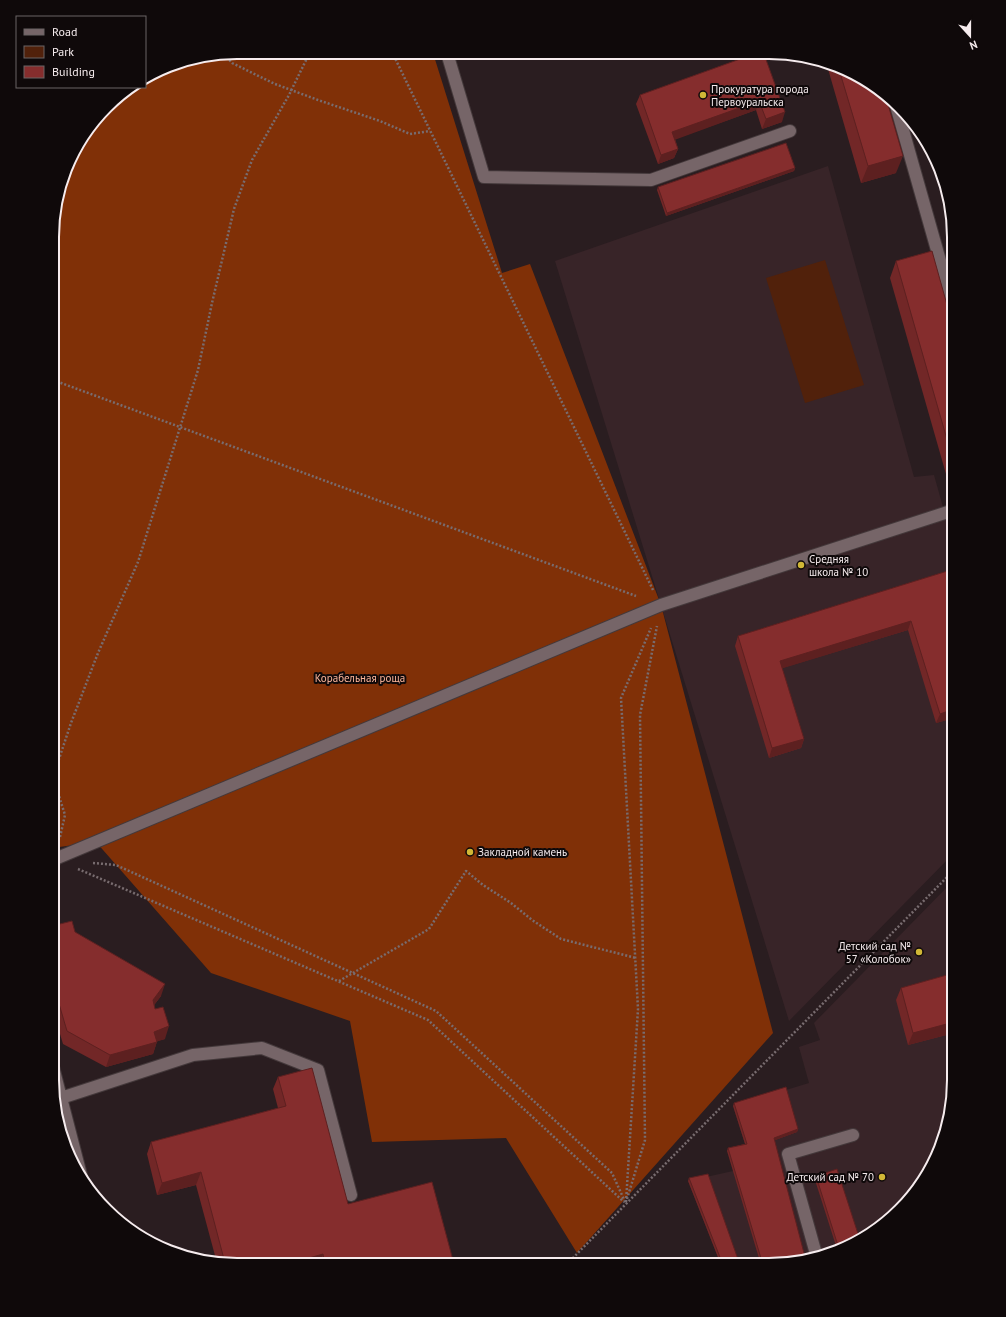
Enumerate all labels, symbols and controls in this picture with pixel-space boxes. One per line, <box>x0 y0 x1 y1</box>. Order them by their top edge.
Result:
legend <box>16 16 146 88</box>
north arrow <box>950 16 990 56</box>
text: Road <box>52 24 77 39</box>
text: N <box>968 38 979 53</box>
text: Park <box>52 44 74 59</box>
text: Building <box>52 64 95 79</box>
place label: Прокуратура города Первоуральска <box>711 82 809 109</box>
marker: Прокуратура города Первоуральска <box>698 90 708 100</box>
place label: Средняя школа № 10 <box>809 552 868 579</box>
marker: Средняя школа № 10 <box>796 560 806 570</box>
park label: Корабельная роща <box>315 671 405 685</box>
place label: Закладной камень <box>478 845 567 859</box>
marker: Закладной камень <box>465 847 475 857</box>
place label: Детский сад № 57 «Колобок» <box>838 939 911 966</box>
marker: Детский сад № 57 «Колобок» <box>914 947 924 957</box>
place label: Детский сад № 70 <box>786 1170 874 1184</box>
marker: Детский сад № 70 <box>877 1172 887 1182</box>

